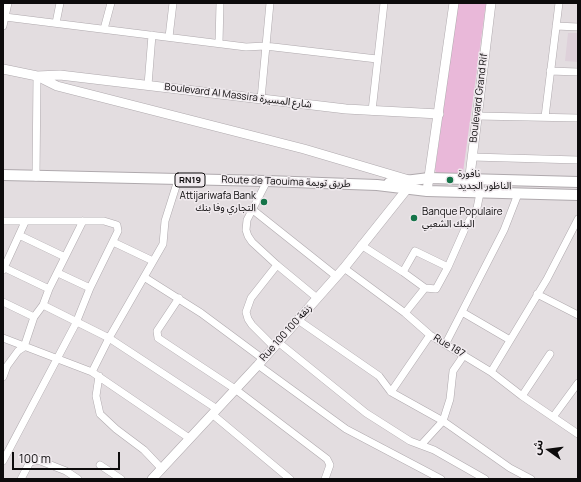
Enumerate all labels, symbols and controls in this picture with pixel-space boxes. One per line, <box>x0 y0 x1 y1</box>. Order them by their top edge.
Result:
street label: Boulevard Grand Rif <box>468 53 490 143</box>
street label: Boulevard Al Massira شارع المسيرة <box>164 81 312 111</box>
place label: نافورة الناظور الجديد <box>458 168 511 192</box>
road number: RN19 <box>175 173 205 187</box>
street label: Route de Taouima طريق تويمة <box>221 174 351 190</box>
marker: نافورة الناظور الجديد <box>445 175 455 185</box>
place label: Attijariwafa Bank التجاري وفا بنك <box>179 190 256 214</box>
marker: Attijariwafa Bank التجاري وفا بنك <box>259 197 269 207</box>
place label: Banque Populaire البنك الشعبي <box>422 206 503 230</box>
marker: Banque Populaire البنك الشعبي <box>409 213 419 223</box>
street label: Rue 100 زنقة 100 <box>257 302 315 364</box>
street label: Rue 187 <box>431 332 467 360</box>
north arrow <box>529 430 569 470</box>
text: ش <box>528 438 546 456</box>
scale bar <box>14 444 122 470</box>
text: 100 m <box>19 450 51 467</box>

